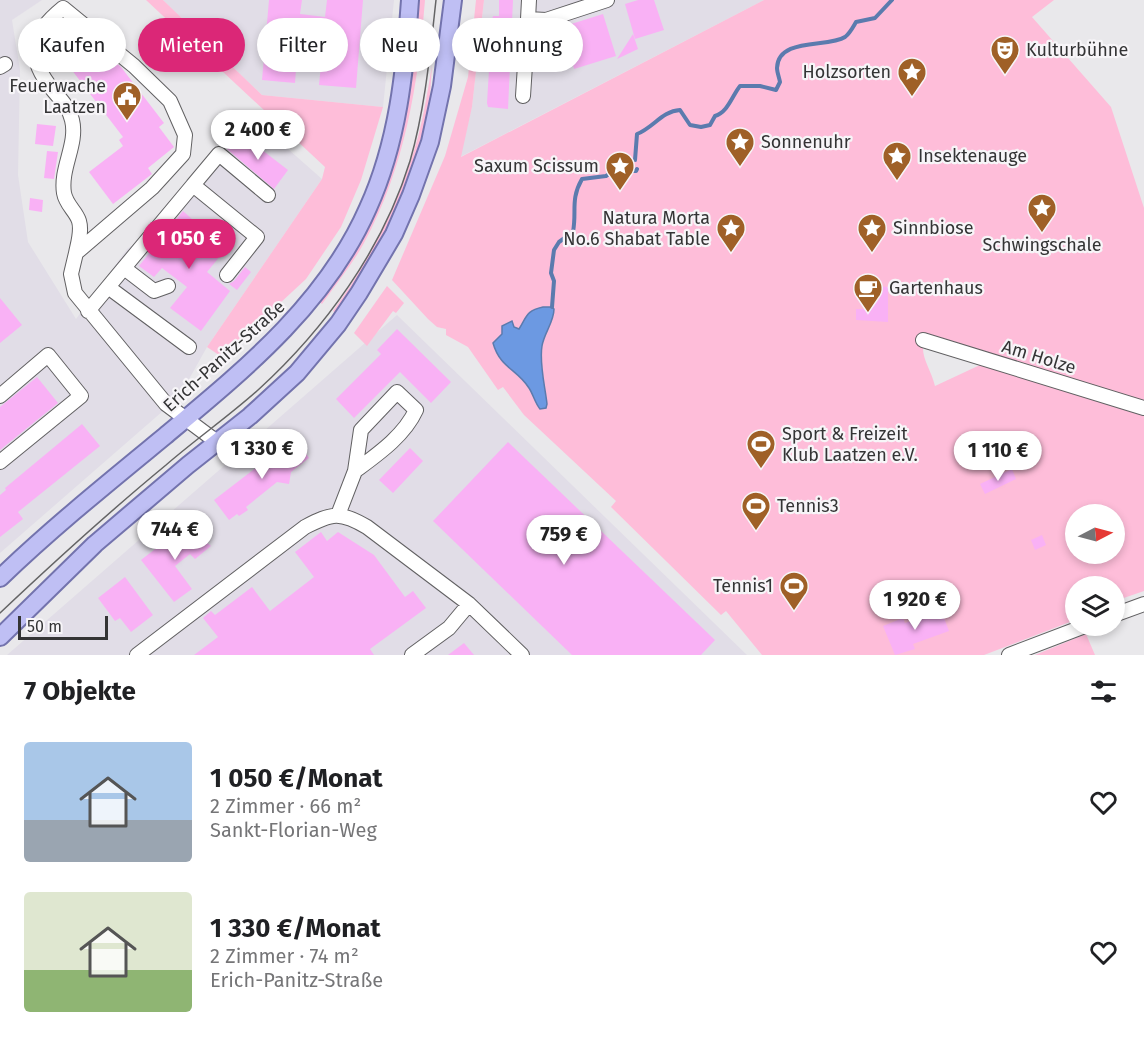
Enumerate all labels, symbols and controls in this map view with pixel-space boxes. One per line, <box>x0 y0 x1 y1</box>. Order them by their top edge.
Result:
chip: Kaufen <box>18 18 126 72</box>
chip: Mieten <box>138 18 245 72</box>
chip: Filter <box>257 18 348 72</box>
chip: Neu <box>360 18 440 72</box>
chip: Wohnung <box>452 18 583 72</box>
theatre icon: Kulturbühne <box>989 34 1021 76</box>
place label: Kulturbühne <box>1026 39 1128 61</box>
place icon: Holzsorten <box>896 56 928 98</box>
place label: Holzsorten <box>803 61 891 83</box>
place label: Feuerwache Laatzen <box>9 75 106 118</box>
public building icon: Feuerwache Laatzen <box>111 80 143 122</box>
pin: 2 400 € <box>203 110 313 161</box>
text: 2 400 € <box>225 117 291 141</box>
place icon: Sonnenuhr <box>724 126 756 168</box>
place label: Sonnenuhr <box>761 131 851 153</box>
place icon: Insektenauge <box>881 140 913 182</box>
place label: Insektenauge <box>918 145 1027 167</box>
place icon: Saxum Scissum <box>604 150 636 192</box>
place label: Saxum Scissum <box>474 155 599 177</box>
place icon: Schwingschale <box>1026 192 1058 234</box>
place label: Natura Morta No.6 Shabat Table <box>563 207 710 250</box>
place icon: Natura Morta No.6 Shabat Table <box>715 212 747 254</box>
place icon: Sinnbiose <box>856 212 888 254</box>
place label: Sinnbiose <box>893 217 973 239</box>
pin: 1 050 € <box>134 219 244 270</box>
text: 1 050 € <box>157 226 221 250</box>
place label: Schwingschale <box>983 234 1101 256</box>
cafe icon: Gartenhaus <box>852 272 884 314</box>
place label: Gartenhaus <box>889 277 983 299</box>
street label: Erich-Panitz-Straße <box>159 296 289 416</box>
street label: Am Holze <box>999 335 1079 379</box>
place label: Sport & Freizeit Klub Laatzen e.V. <box>782 423 918 466</box>
sports icon: Sport & Freizeit Klub Laatzen e.V. <box>745 428 777 470</box>
pin: 1 330 € <box>207 429 317 480</box>
pin: 1 110 € <box>943 431 1053 482</box>
text: 1 330 € <box>230 436 294 460</box>
text: 1 110 € <box>968 438 1028 462</box>
sports icon: Tennis3 <box>740 490 772 532</box>
place label: Tennis3 <box>777 495 839 517</box>
north arrow <box>1065 504 1125 564</box>
map controls <box>1065 504 1125 636</box>
pin: 744 € <box>133 510 217 561</box>
pin: 759 € <box>522 515 606 566</box>
text: 744 € <box>151 517 199 541</box>
text: 759 € <box>540 522 588 546</box>
sports icon: Tennis1 <box>778 570 810 612</box>
place label: Tennis1 <box>713 575 773 597</box>
button: layers <box>1065 576 1125 636</box>
pin: 1 920 € <box>860 580 970 631</box>
text: 1 920 € <box>883 587 947 611</box>
scale bar <box>18 613 108 640</box>
text: 50 m <box>27 617 62 636</box>
icon: filters <box>1087 675 1120 708</box>
text: 7 Objekte <box>24 676 136 707</box>
text: 1 050 €/Monat <box>210 763 383 794</box>
icon: home <box>72 766 144 838</box>
icon: heart <box>1087 786 1120 819</box>
text: 2 Zimmer · 66 m² <box>210 794 361 818</box>
text: Sankt-Florian-Weg <box>210 818 377 842</box>
text: 1 330 €/Monat <box>210 913 380 944</box>
icon: home <box>72 916 144 988</box>
icon: heart <box>1087 936 1120 969</box>
text: 2 Zimmer · 74 m² <box>210 944 359 968</box>
text: Erich-Panitz-Straße <box>210 968 383 992</box>

